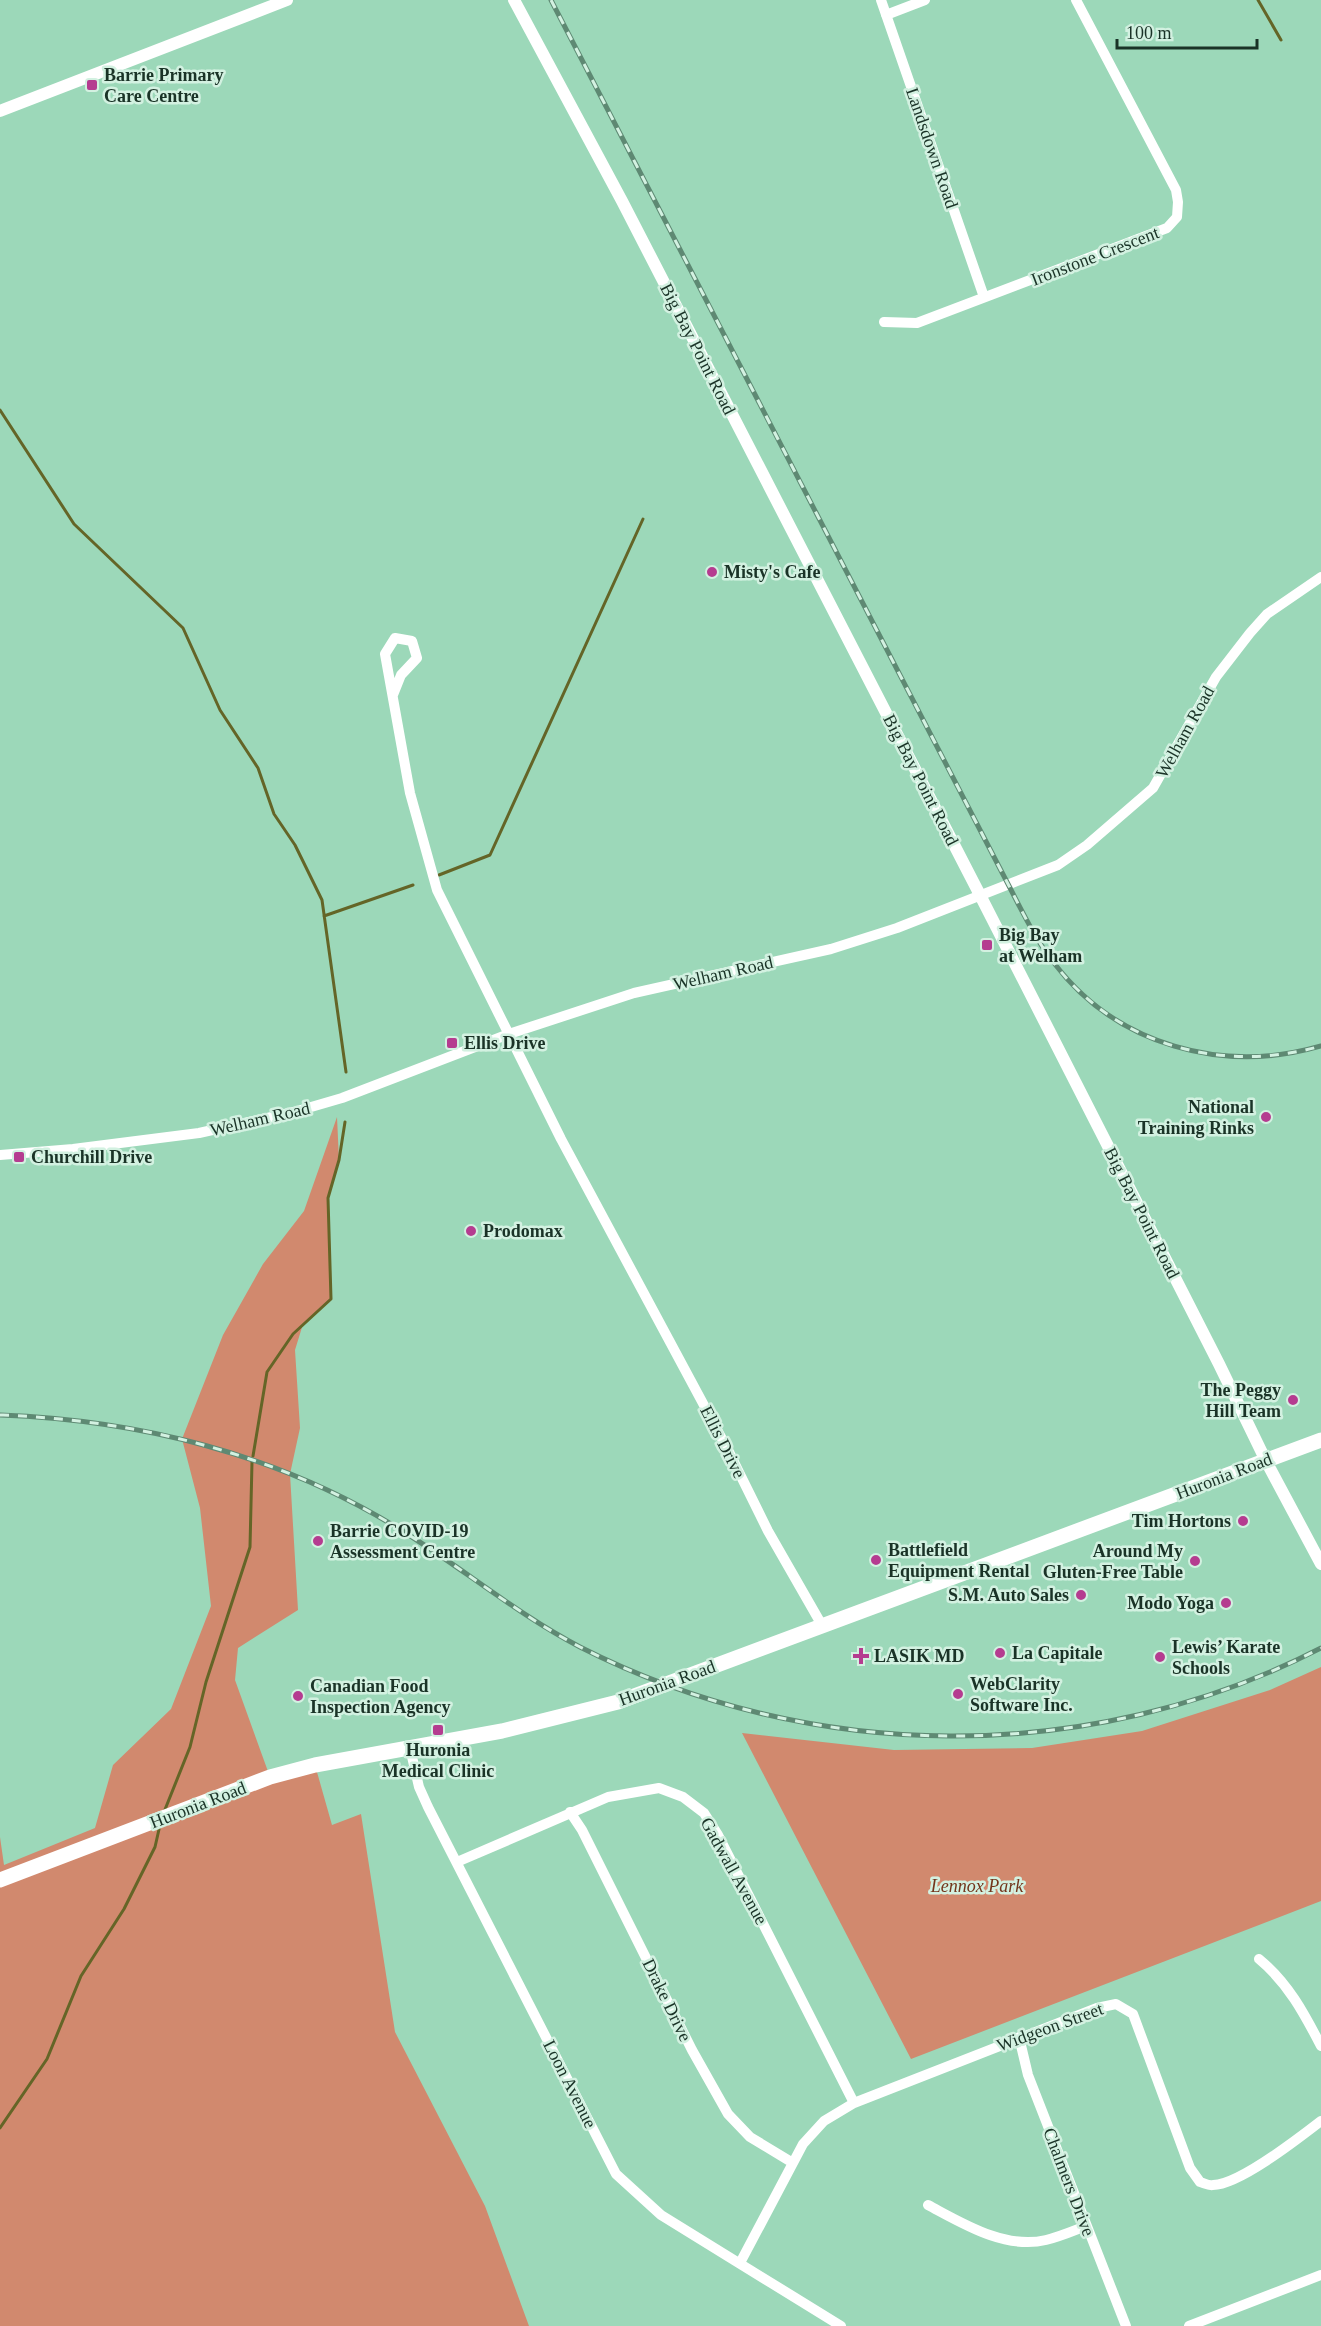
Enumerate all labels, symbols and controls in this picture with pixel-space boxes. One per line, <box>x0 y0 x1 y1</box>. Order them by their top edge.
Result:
scale bar <box>1117 12 1256 50</box>
text: 100 m <box>1126 23 1172 43</box>
place label: Barrie Primary Care Centre <box>104 65 223 106</box>
marker: Barrie Primary Care Centre <box>85 78 99 92</box>
street label: Landsdown Road <box>902 85 962 211</box>
street label: Ironstone Crescent <box>1028 222 1162 290</box>
street label: Big Bay Point Road <box>656 280 740 418</box>
place label: Misty's Cafe <box>724 562 820 582</box>
marker: Misty's Cafe <box>705 565 719 579</box>
street label: Welham Road <box>1152 683 1218 781</box>
street label: Big Bay Point Road <box>879 711 963 849</box>
place label: Big Bay at Welham <box>999 925 1082 966</box>
marker: Big Bay at Welham <box>980 938 994 952</box>
street label: Welham Road <box>671 952 775 994</box>
place label: Ellis Drive <box>464 1033 546 1053</box>
marker: Ellis Drive <box>445 1036 459 1050</box>
place label: National Training Rinks <box>1138 1097 1254 1138</box>
street label: Welham Road <box>208 1098 312 1140</box>
marker: National Training Rinks <box>1259 1110 1273 1124</box>
street label: Big Bay Point Road <box>1100 1144 1184 1282</box>
place label: Churchill Drive <box>31 1147 152 1167</box>
marker: Churchill Drive <box>12 1150 26 1164</box>
place label: Prodomax <box>483 1221 563 1241</box>
marker: Prodomax <box>464 1224 478 1238</box>
place label: The Peggy Hill Team <box>1201 1380 1281 1421</box>
marker: The Peggy Hill Team <box>1286 1393 1300 1407</box>
street label: Ellis Drive <box>696 1402 750 1482</box>
street label: Huronia Road <box>1173 1448 1275 1504</box>
place label: Tim Hortons <box>1132 1511 1231 1531</box>
marker: Tim Hortons <box>1236 1514 1250 1528</box>
place label: Barrie COVID-19 Assessment Centre <box>330 1521 475 1562</box>
marker: Barrie COVID-19 Assessment Centre <box>311 1534 325 1548</box>
place label: Battlefield Equipment Rental <box>888 1540 1030 1581</box>
place label: Around My Gluten-Free Table <box>1043 1541 1183 1582</box>
marker: Battlefield Equipment Rental <box>869 1553 883 1567</box>
marker: Around My Gluten-Free Table <box>1188 1554 1202 1568</box>
place label: S.M. Auto Sales <box>948 1585 1069 1605</box>
marker: S.M. Auto Sales <box>1074 1588 1088 1602</box>
place label: Modo Yoga <box>1127 1593 1214 1613</box>
marker: Modo Yoga <box>1219 1596 1233 1610</box>
place label: Lewis’ Karate Schools <box>1172 1637 1280 1678</box>
place label: La Capitale <box>1012 1643 1103 1663</box>
place label: LASIK MD <box>874 1646 965 1666</box>
marker: La Capitale <box>993 1646 1007 1660</box>
marker: LASIK MD <box>852 1647 870 1665</box>
marker: Lewis’ Karate Schools <box>1153 1650 1167 1664</box>
street label: Huronia Road <box>616 1656 718 1710</box>
place label: WebClarity Software Inc. <box>970 1674 1073 1715</box>
place label: Canadian Food Inspection Agency <box>310 1676 451 1717</box>
marker: WebClarity Software Inc. <box>951 1687 965 1701</box>
marker: Canadian Food Inspection Agency <box>291 1689 305 1703</box>
marker: Huronia Medical Clinic <box>431 1723 445 1737</box>
place label: Huronia Medical Clinic <box>382 1740 494 1781</box>
street label: Huronia Road <box>147 1777 249 1833</box>
street label: Gadwall Avenue <box>696 1814 772 1928</box>
park label: Lennox Park <box>930 1876 1024 1896</box>
street label: Drake Drive <box>638 1955 696 2045</box>
street label: Widgeon Street <box>994 1998 1106 2056</box>
street label: Loon Avenue <box>539 2037 601 2131</box>
street label: Chalmers Drive <box>1039 2125 1099 2239</box>

